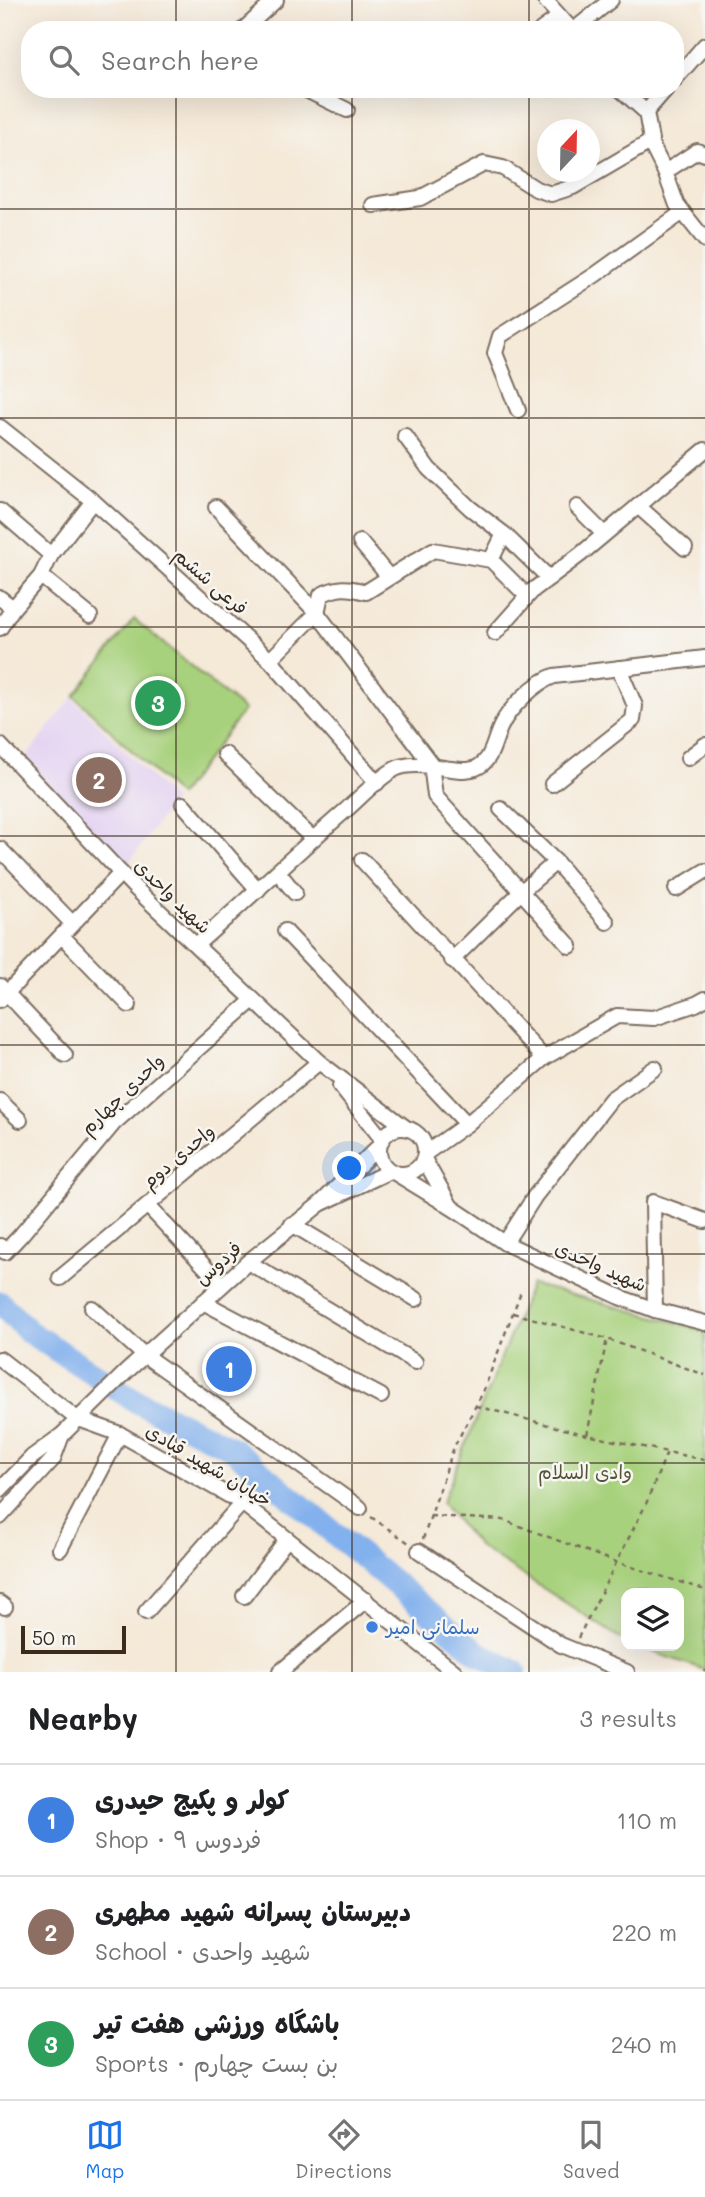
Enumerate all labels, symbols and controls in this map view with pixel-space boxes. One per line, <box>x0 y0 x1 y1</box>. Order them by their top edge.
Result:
search box <box>21 21 684 98</box>
icon: search <box>45 41 83 79</box>
text: Search here <box>101 43 259 77</box>
north arrow <box>537 119 600 182</box>
street label: فرعی ششم <box>167 542 254 622</box>
pin: 3 <box>135 677 181 729</box>
pin: 2 <box>76 754 122 806</box>
street label: شهید واحدی <box>130 853 217 939</box>
street label: واحدی چهارم <box>75 1048 171 1142</box>
street label: واحدی دوم <box>136 1118 221 1196</box>
your location <box>332 1151 366 1185</box>
street label: شهید واحدی <box>552 1234 651 1297</box>
street label: فردوس <box>189 1235 246 1290</box>
pin: 1 <box>206 1343 252 1395</box>
street label: خیابان شهید قبادی <box>142 1417 277 1512</box>
park label: وادی السلام <box>538 1459 632 1487</box>
map controls <box>621 1588 684 1651</box>
button: layers <box>621 1588 684 1651</box>
place label: سلمانی امیر <box>384 1614 480 1640</box>
marker: سلمانی امیر <box>364 1619 380 1635</box>
scale bar <box>21 1623 126 1655</box>
text: 50 m <box>32 1625 76 1650</box>
text: Nearby <box>28 1698 138 1738</box>
text: 3 results <box>580 1703 677 1733</box>
text: کولر و پکیج حیدری <box>95 1782 289 1816</box>
text: 1 <box>46 1805 56 1835</box>
text: 110 m <box>617 1805 677 1835</box>
text: Shop · فردوس ۹ <box>95 1824 261 1854</box>
text: دبیرستان پسرانه شهید مطهری <box>95 1894 411 1928</box>
text: 2 <box>45 1917 57 1947</box>
text: 220 m <box>611 1917 677 1947</box>
text: School · شهید واحدی <box>95 1936 310 1966</box>
text: باشگاه ورزشی هفت تیر <box>95 2006 339 2040</box>
text: 3 <box>44 2029 58 2059</box>
text: 240 m <box>611 2029 677 2059</box>
text: Sports · بن بست چهارم <box>95 2048 338 2078</box>
tab: Map <box>86 2116 124 2183</box>
tab: Directions <box>295 2116 392 2183</box>
tab: Saved <box>563 2116 619 2183</box>

